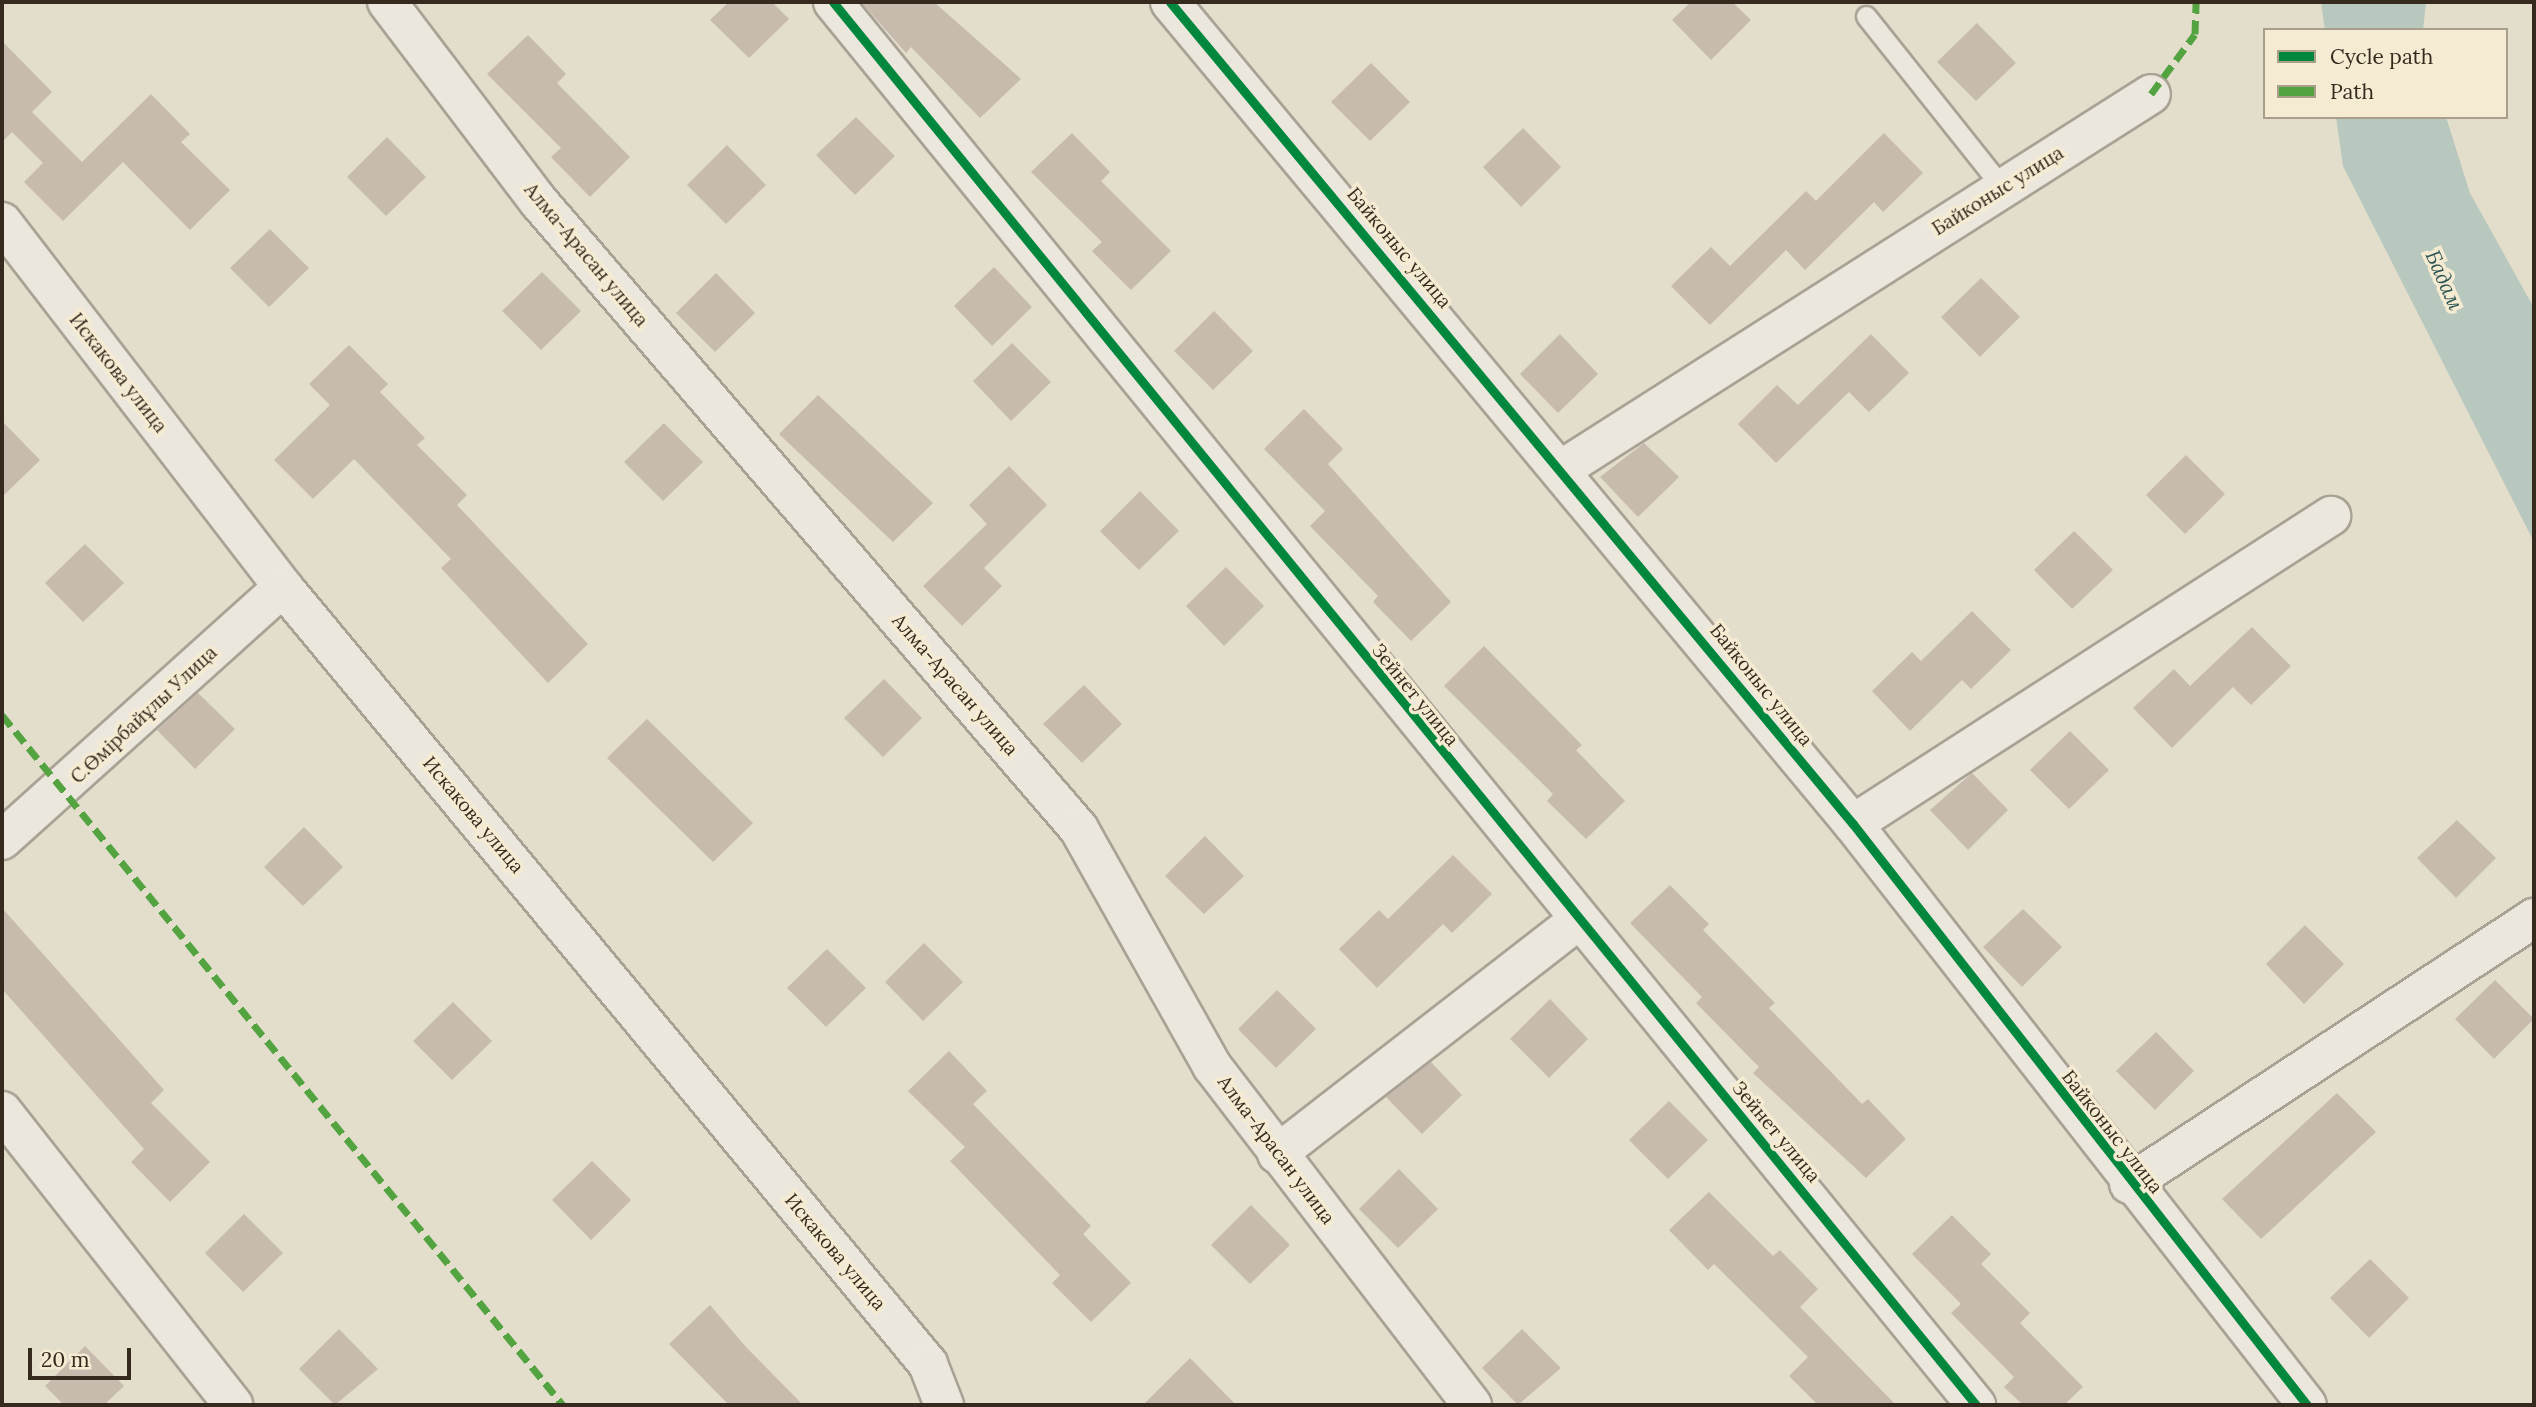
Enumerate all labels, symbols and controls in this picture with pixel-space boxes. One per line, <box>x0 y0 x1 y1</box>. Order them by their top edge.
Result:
legend <box>2263 28 2508 119</box>
text: Cycle path <box>2330 43 2433 70</box>
text: Path <box>2330 78 2374 105</box>
street label: Байконыс улица <box>1928 141 2068 241</box>
street label: Алма-Арасан улица <box>519 179 653 331</box>
street label: Байконыс улица <box>1342 183 1456 313</box>
water label: Бадам <box>2420 246 2468 314</box>
street label: Искакова улица <box>64 309 172 437</box>
street label: Алма-Арасан улица <box>887 610 1023 760</box>
street label: Байконыс улица <box>1705 619 1817 751</box>
street label: Зейнет улица <box>1367 639 1463 751</box>
street label: С.Өмірбайұлы Улица <box>66 641 222 789</box>
street label: Искакова улица <box>418 752 528 878</box>
street label: Байконыс улица <box>2057 1066 2167 1198</box>
street label: Алма-Арасан улица <box>1213 1071 1339 1229</box>
street label: Зейнет улица <box>1727 1077 1825 1187</box>
street label: Искакова улица <box>780 1189 890 1315</box>
scale bar <box>32 1334 135 1378</box>
text: 20 m <box>41 1346 90 1373</box>

